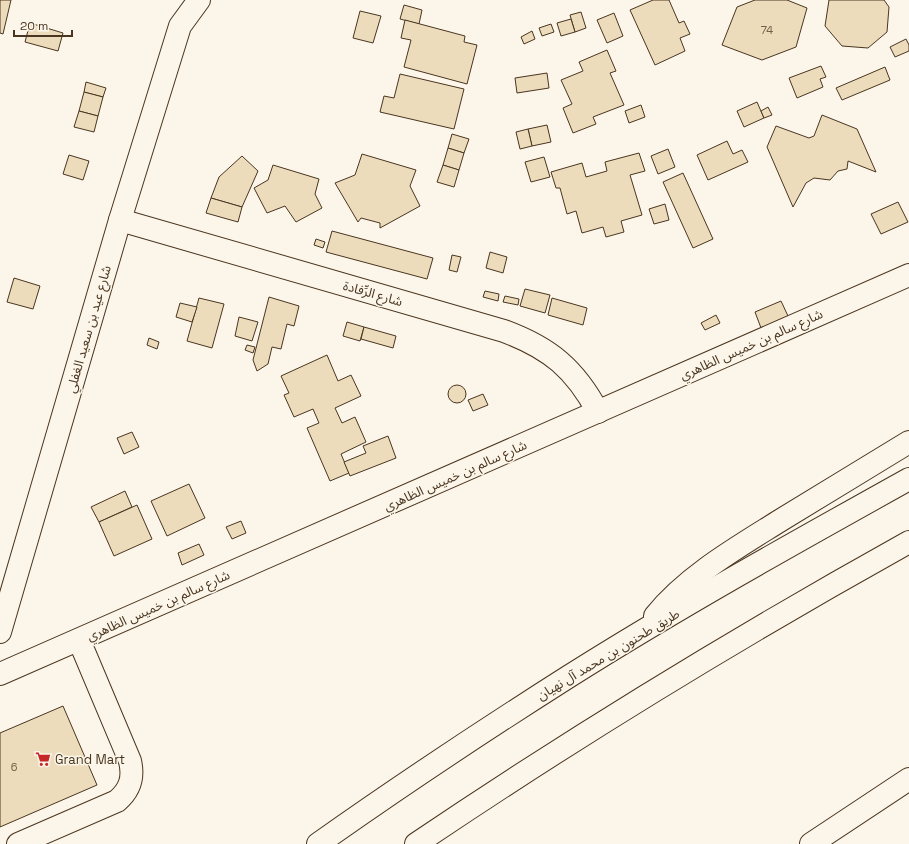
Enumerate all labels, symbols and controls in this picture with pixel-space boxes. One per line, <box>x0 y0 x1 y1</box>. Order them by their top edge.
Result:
scale bar <box>14 12 72 38</box>
text: 20 m <box>20 18 48 34</box>
house number: 74 <box>761 23 773 37</box>
street label: شارع عيد بن سعيد الغفلي <box>62 263 117 395</box>
street label: شارع الرِّفادة <box>341 277 405 312</box>
street label: شارع سالم بن خميس الظاهري <box>677 305 826 386</box>
street label: شارع سالم بن خميس الظاهري <box>381 436 530 517</box>
street label: شارع سالم بن خميس الظاهري <box>84 566 233 647</box>
street label: طريق طحنون بن محمد آل نهيان <box>534 605 683 704</box>
supermarket icon: Grand Mart <box>34 750 52 768</box>
place label: Grand Mart <box>55 751 125 768</box>
house number: 6 <box>11 760 18 774</box>

